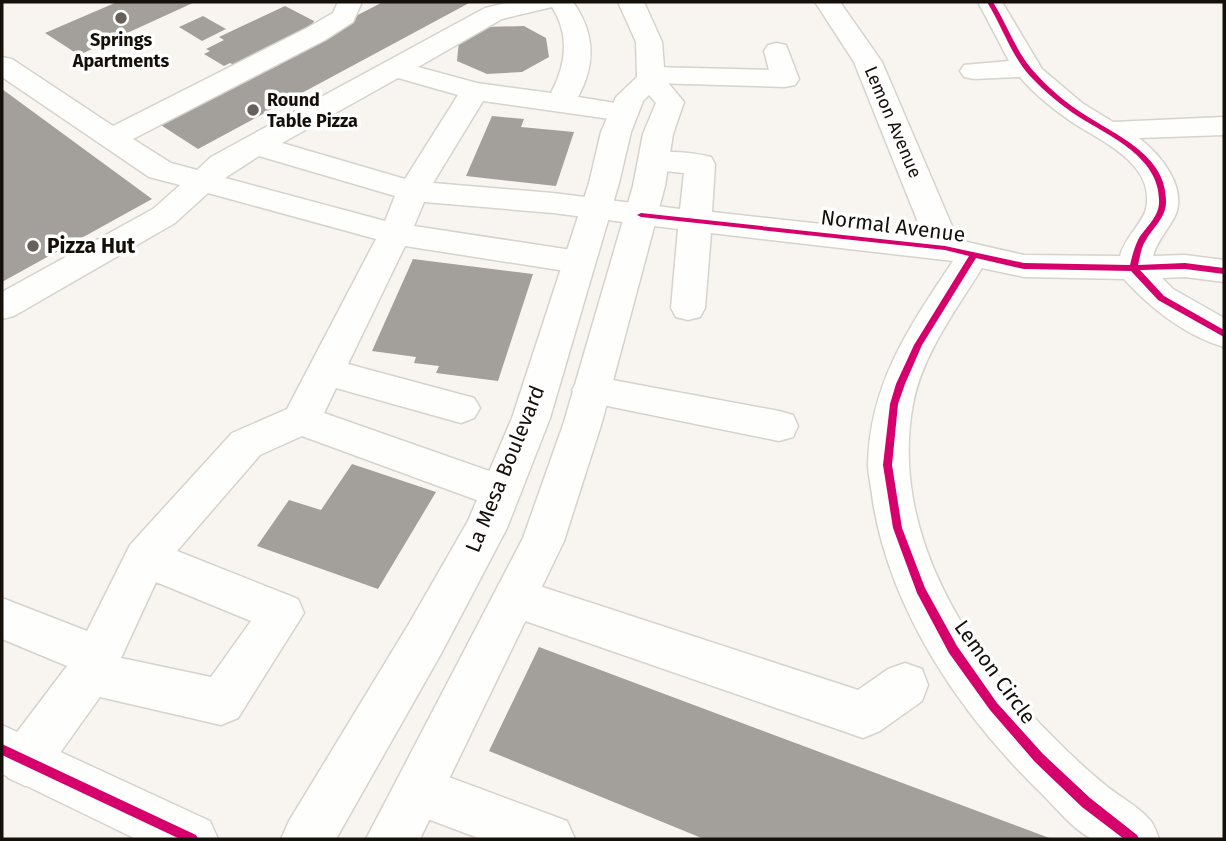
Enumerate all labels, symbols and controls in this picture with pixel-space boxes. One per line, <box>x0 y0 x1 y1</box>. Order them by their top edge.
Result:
marker: Springs Apartments <box>113 10 129 26</box>
place label: Springs Apartments <box>72 29 170 72</box>
street label: Lemon Avenue <box>860 63 926 181</box>
place label: Round Table Pizza <box>267 89 358 132</box>
marker: Round Table Pizza <box>245 102 261 118</box>
street label: Normal Avenue <box>819 204 967 248</box>
place label: Pizza Hut <box>47 233 136 259</box>
marker: Pizza Hut <box>25 238 41 254</box>
street label: La Mesa Boulevard <box>460 382 550 556</box>
street label: Lemon Circle <box>949 615 1041 729</box>

